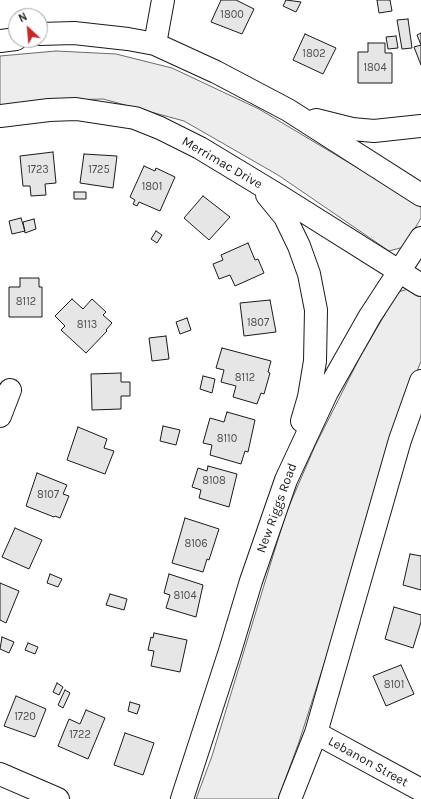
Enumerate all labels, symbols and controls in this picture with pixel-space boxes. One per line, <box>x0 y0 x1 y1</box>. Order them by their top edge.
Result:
north arrow <box>8 8 48 48</box>
house number: 1800 <box>220 8 244 22</box>
text: N <box>17 10 29 25</box>
house number: 1802 <box>302 47 326 61</box>
house number: 1804 <box>363 61 387 75</box>
street label: Merrimac Drive <box>179 134 265 192</box>
house number: 1723 <box>27 163 49 177</box>
house number: 1725 <box>88 163 110 177</box>
house number: 1801 <box>142 180 162 194</box>
house number: 8112 <box>16 295 36 309</box>
house number: 1807 <box>247 316 269 330</box>
house number: 8113 <box>77 318 97 332</box>
house number: 8112 <box>235 371 255 385</box>
house number: 8110 <box>217 432 237 446</box>
street label: New Riggs Road <box>254 461 300 555</box>
house number: 8108 <box>202 474 226 488</box>
house number: 8107 <box>37 488 59 502</box>
house number: 8106 <box>184 537 208 551</box>
house number: 8104 <box>173 589 197 603</box>
house number: 8101 <box>384 678 404 692</box>
house number: 1720 <box>14 710 36 724</box>
house number: 1722 <box>69 728 91 742</box>
street label: Lebanon Street <box>325 734 411 790</box>

